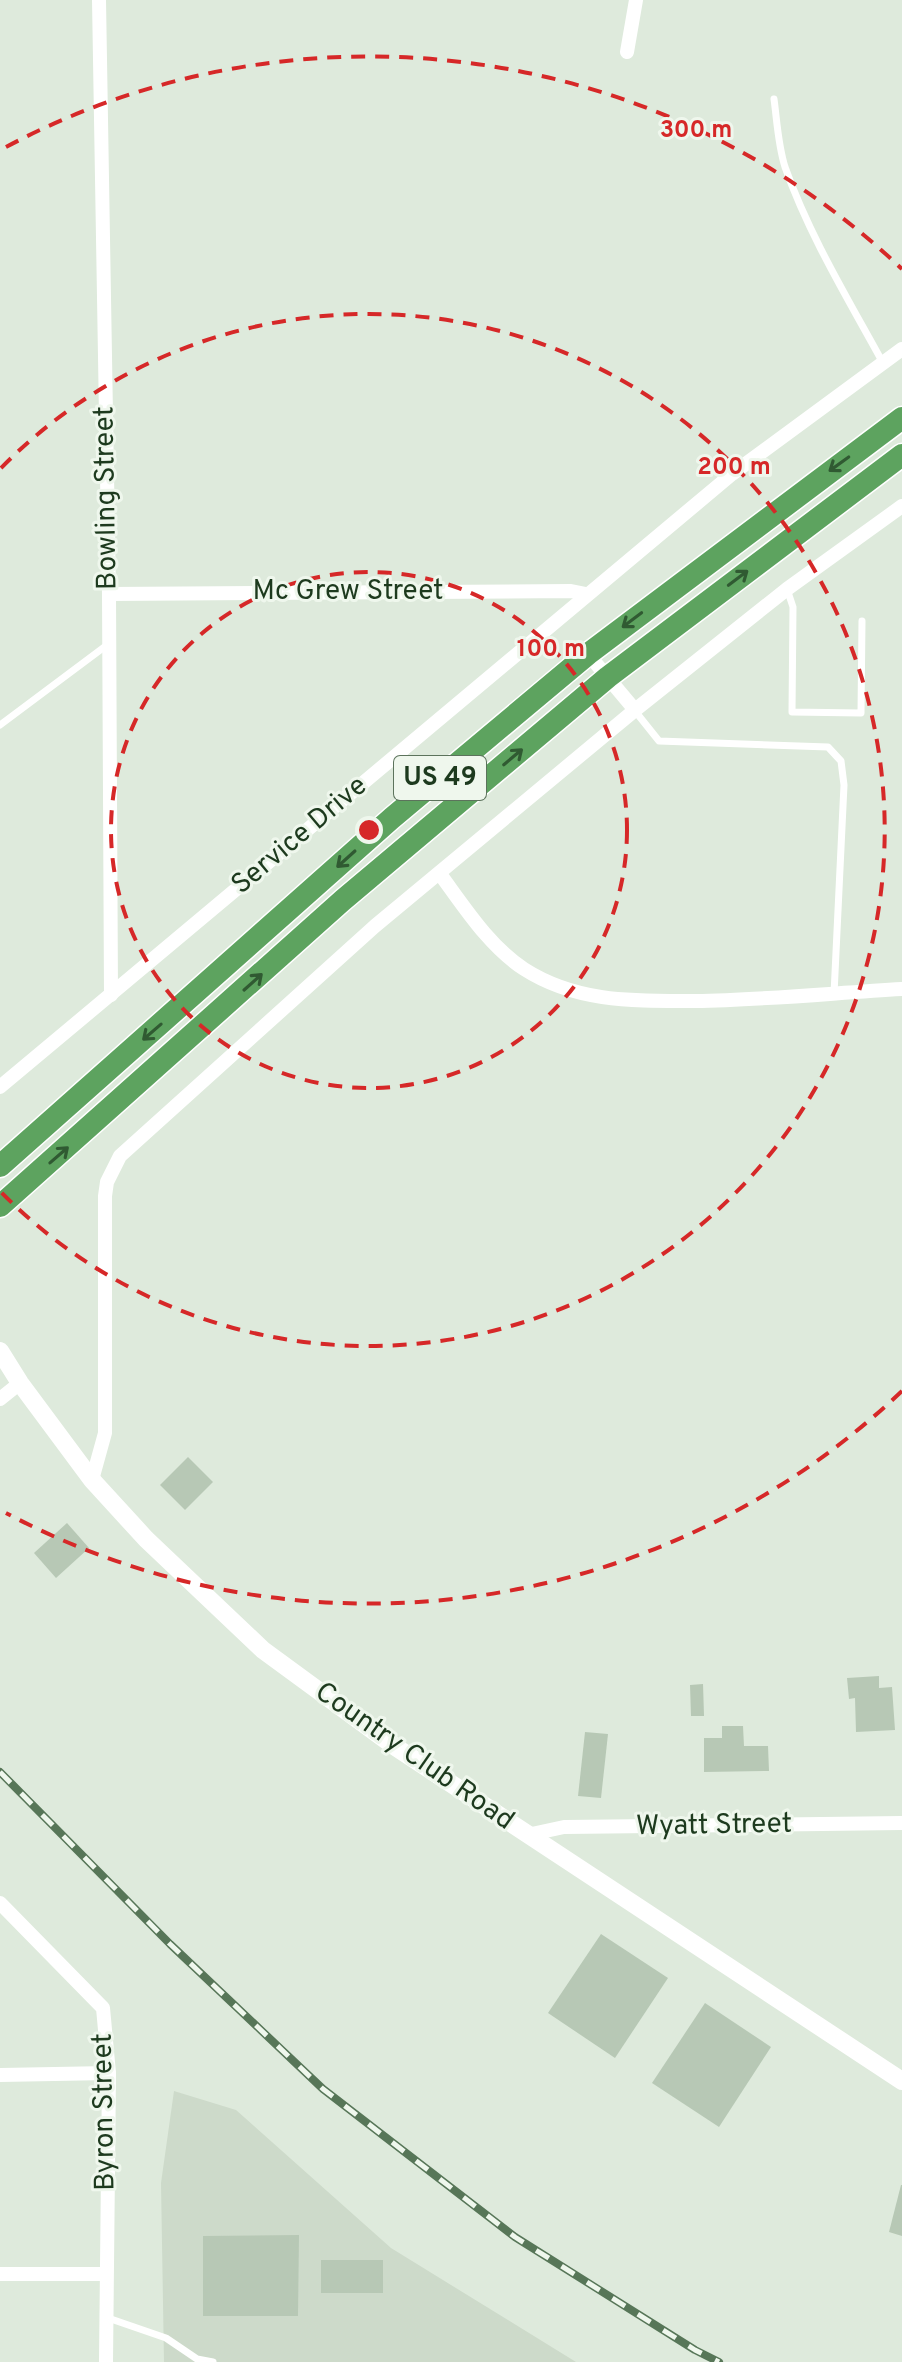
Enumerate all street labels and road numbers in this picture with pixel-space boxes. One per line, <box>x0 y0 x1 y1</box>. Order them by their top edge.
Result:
street label: Bowling Street <box>87 406 127 590</box>
street label: Mc Grew Street <box>252 574 444 610</box>
road number: US 49 <box>394 756 486 800</box>
street label: Service Drive <box>225 769 375 903</box>
street label: Country Club Road <box>307 1675 521 1839</box>
street label: Wyatt Street <box>636 1807 792 1845</box>
street label: Byron Street <box>86 2033 124 2191</box>

